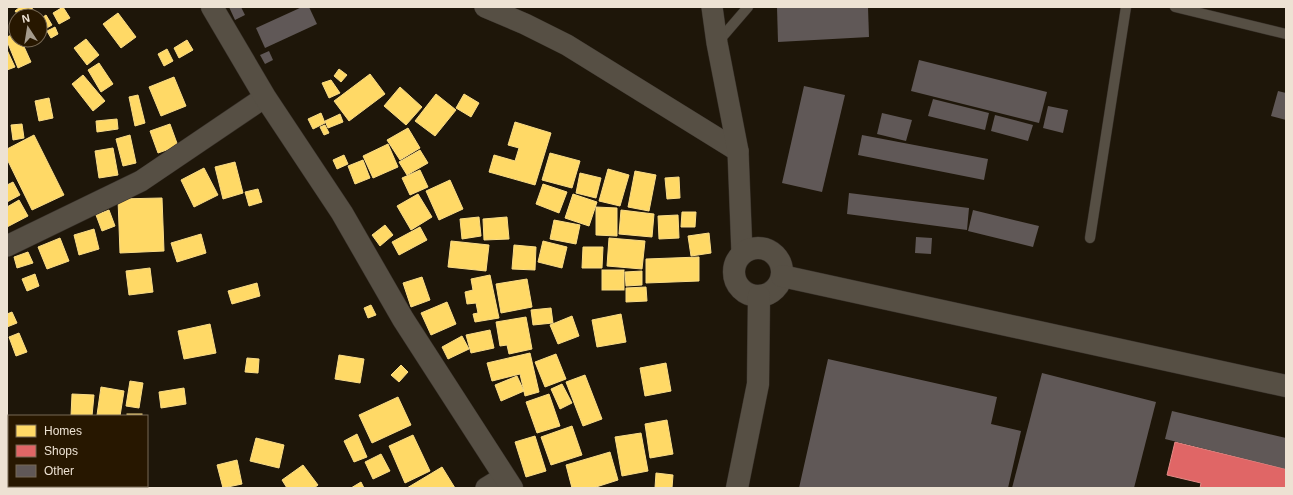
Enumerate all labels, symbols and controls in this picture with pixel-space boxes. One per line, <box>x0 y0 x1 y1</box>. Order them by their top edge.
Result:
north arrow <box>8 8 48 48</box>
text: N <box>21 12 31 25</box>
legend <box>8 415 148 487</box>
text: Homes <box>44 424 82 438</box>
text: Shops <box>44 444 78 458</box>
text: Other <box>44 464 74 478</box>

